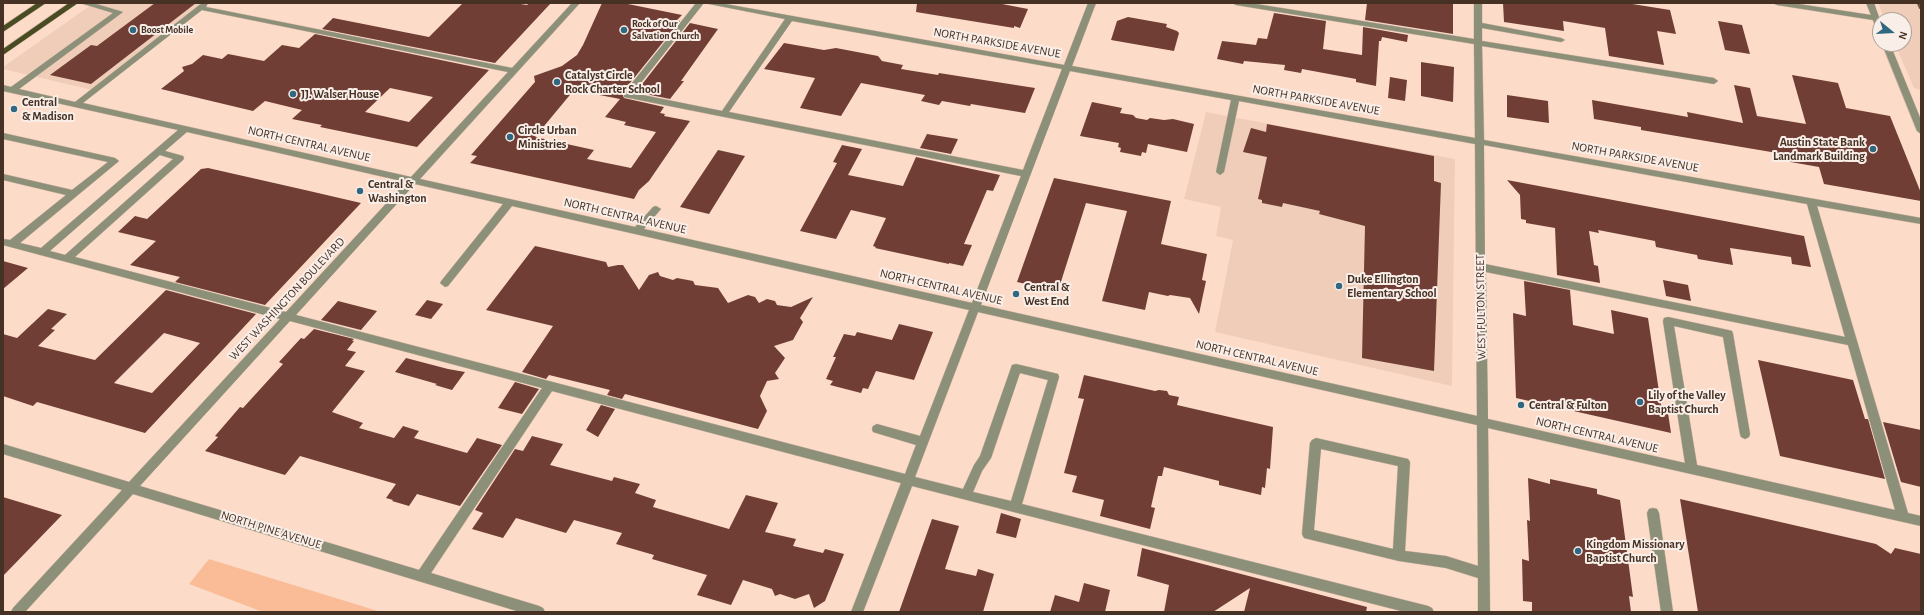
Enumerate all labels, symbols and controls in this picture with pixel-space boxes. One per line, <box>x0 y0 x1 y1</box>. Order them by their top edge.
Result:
north arrow <box>1872 12 1912 52</box>
place label: Rock of Our Salvation Church <box>632 18 699 42</box>
place label: Boost Mobile <box>141 24 193 36</box>
marker: Boost Mobile <box>128 25 138 35</box>
marker: Rock of Our Salvation Church <box>619 25 629 35</box>
street label: NORTH PARKSIDE AVENUE <box>932 25 1062 61</box>
text: N <box>1897 30 1909 41</box>
place label: Catalyst Circle Rock Charter School <box>565 68 660 96</box>
marker: Catalyst Circle Rock Charter School <box>552 77 562 87</box>
street label: NORTH PARKSIDE AVENUE <box>1251 82 1381 118</box>
place label: JJ. Walser House <box>301 87 379 101</box>
marker: JJ. Walser House <box>288 89 298 99</box>
place label: Central & Madison <box>22 95 74 123</box>
marker: Central & Madison <box>9 104 19 114</box>
street label: NORTH CENTRAL AVENUE <box>246 123 372 165</box>
place label: Circle Urban Ministries <box>518 123 577 151</box>
marker: Circle Urban Ministries <box>505 132 515 142</box>
place label: Austin State Bank Landmark Building <box>1773 135 1865 163</box>
street label: NORTH PARKSIDE AVENUE <box>1570 139 1700 175</box>
marker: Austin State Bank Landmark Building <box>1868 144 1878 154</box>
place label: Central & Washington <box>368 177 427 205</box>
marker: Central & Washington <box>355 186 365 196</box>
street label: NORTH CENTRAL AVENUE <box>562 195 688 237</box>
street label: WEST WASHINGTON BOULEVARD <box>226 235 348 363</box>
street label: WEST FULTON STREET <box>1473 254 1489 360</box>
street label: NORTH CENTRAL AVENUE <box>878 266 1004 308</box>
place label: Duke Ellington Elementary School <box>1347 272 1437 300</box>
place label: Central & West End <box>1024 280 1069 308</box>
marker: Duke Ellington Elementary School <box>1334 281 1344 291</box>
marker: Central & West End <box>1011 289 1021 299</box>
street label: NORTH CENTRAL AVENUE <box>1194 337 1320 379</box>
place label: Lily of the Valley Baptist Church <box>1648 388 1726 416</box>
marker: Lily of the Valley Baptist Church <box>1635 397 1645 407</box>
place label: Central & Fulton <box>1529 398 1607 412</box>
marker: Central & Fulton <box>1516 400 1526 410</box>
street label: NORTH CENTRAL AVENUE <box>1534 414 1660 456</box>
street label: NORTH PINE AVENUE <box>219 508 323 552</box>
place label: Kingdom Missionary Baptist Church <box>1586 537 1685 565</box>
marker: Kingdom Missionary Baptist Church <box>1573 546 1583 556</box>

